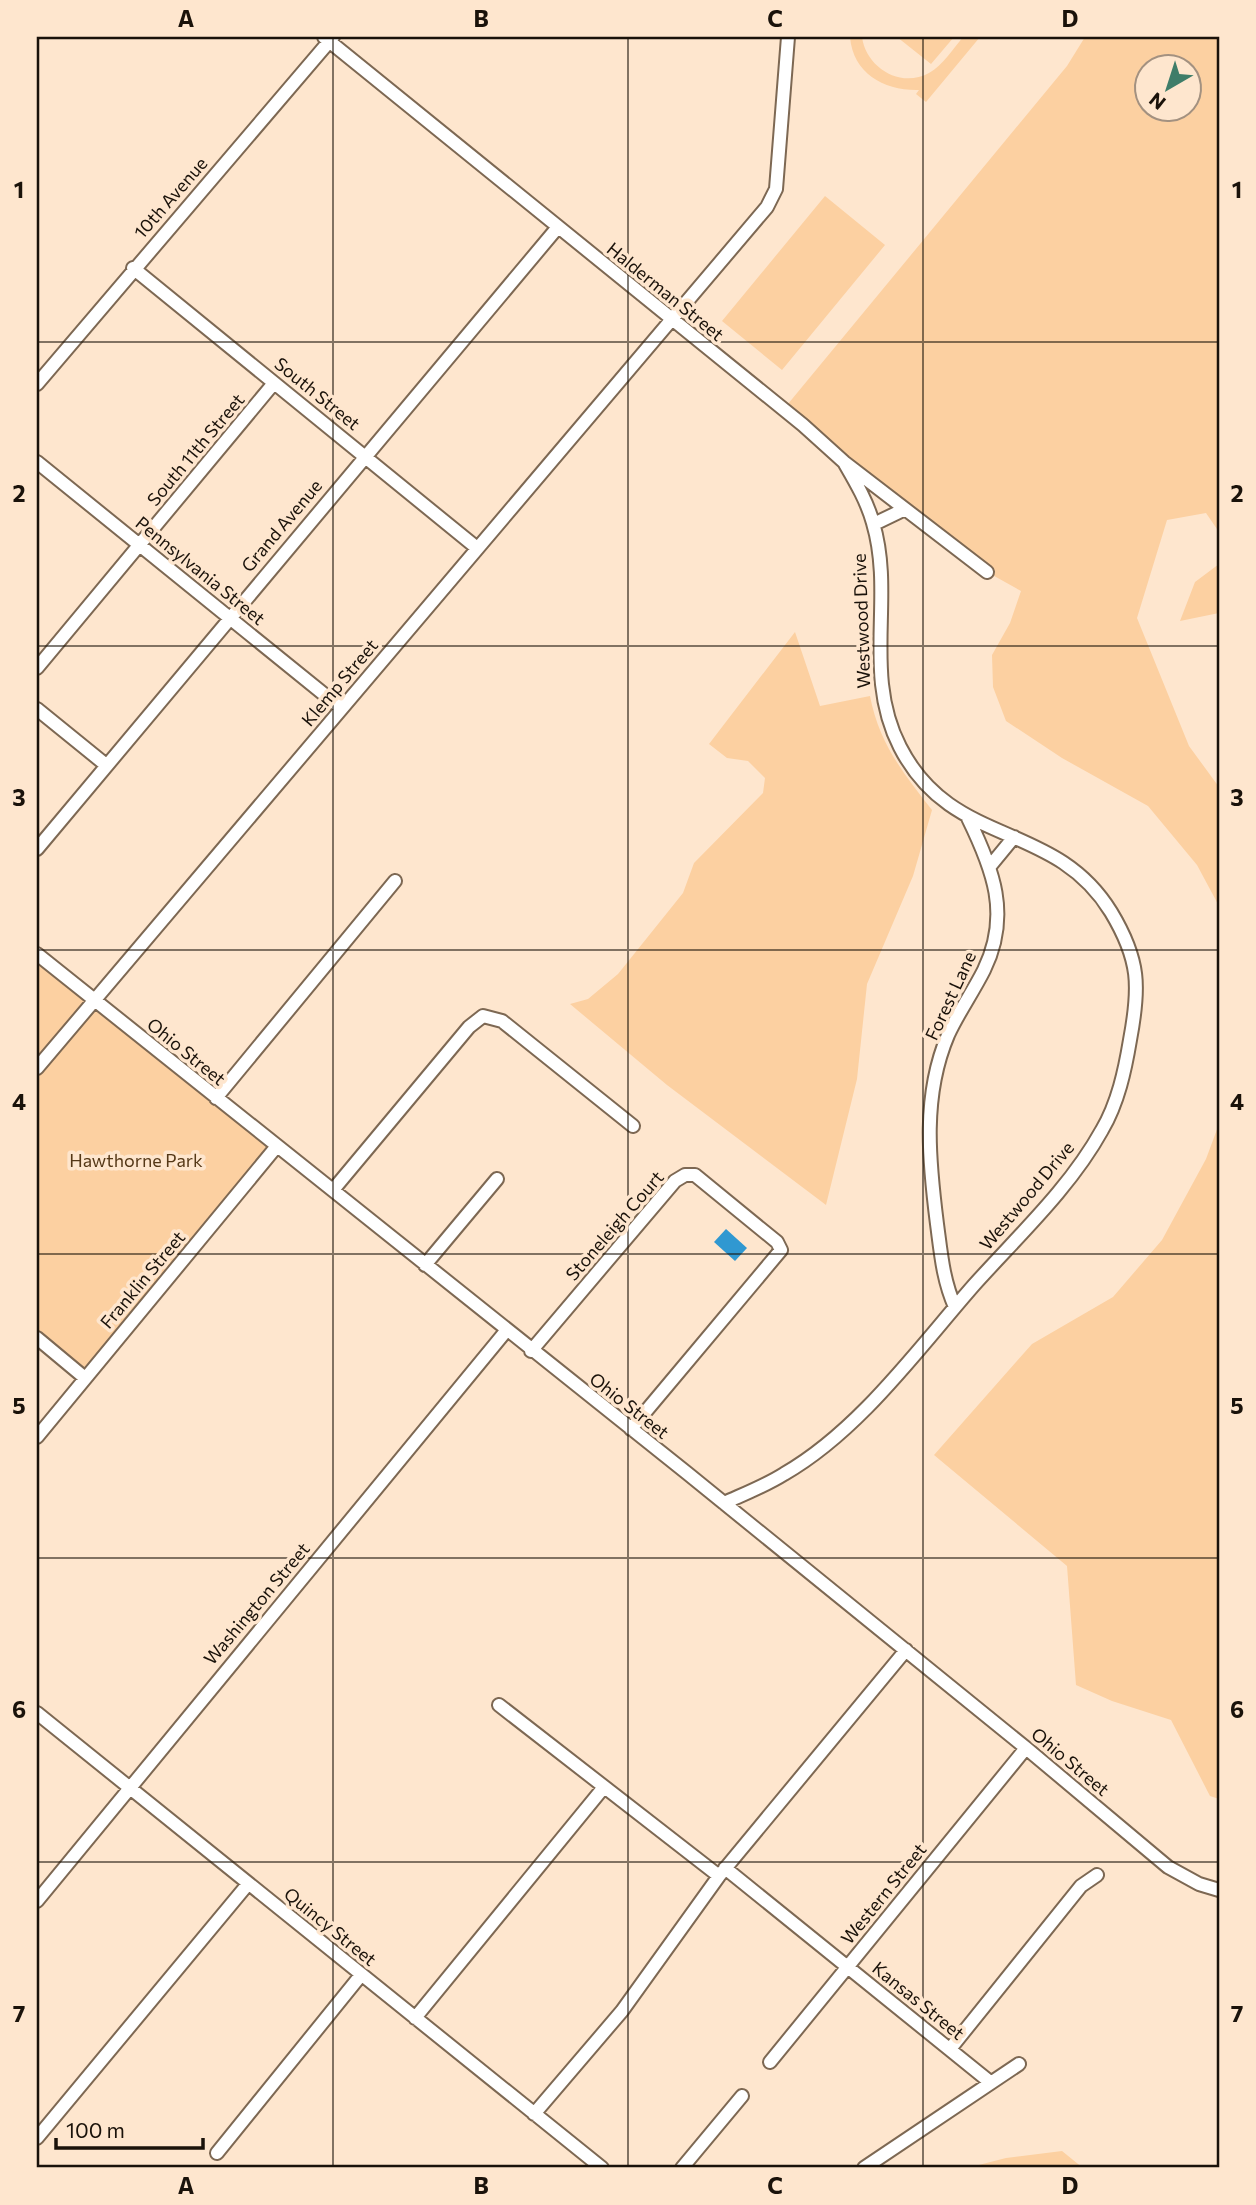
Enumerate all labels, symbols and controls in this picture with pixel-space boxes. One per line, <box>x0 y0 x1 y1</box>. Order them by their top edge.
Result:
text: A <box>178 4 195 32</box>
text: B <box>473 4 489 32</box>
text: C <box>767 4 783 32</box>
text: D <box>1062 4 1079 32</box>
north arrow <box>1134 52 1204 122</box>
text: N <box>1144 88 1170 115</box>
street label: 10th Avenue <box>129 152 212 243</box>
text: 1 <box>14 175 24 203</box>
text: 1 <box>1232 175 1242 203</box>
street label: Halderman Street <box>603 237 729 345</box>
street label: South Street <box>271 352 365 434</box>
street label: South 11th Street <box>142 389 249 510</box>
street label: Grand Avenue <box>236 475 326 576</box>
text: 2 <box>12 479 26 507</box>
text: 2 <box>1230 479 1244 507</box>
street label: Pennsylvania Street <box>131 511 270 629</box>
street label: Westwood Drive <box>848 553 874 689</box>
street label: Klemp Street <box>296 634 382 730</box>
text: 3 <box>12 783 26 811</box>
text: 3 <box>1230 783 1244 811</box>
street label: Forest Lane <box>920 948 980 1044</box>
street label: Ohio Street <box>143 1013 230 1090</box>
text: 4 <box>12 1087 26 1115</box>
text: 4 <box>1230 1087 1244 1115</box>
street label: Westwood Drive <box>974 1137 1078 1254</box>
park label: Hawthorne Park <box>69 1149 203 1171</box>
street label: Stoneleigh Court <box>561 1166 668 1285</box>
street label: Franklin Street <box>95 1226 189 1333</box>
street label: Ohio Street <box>586 1367 674 1443</box>
text: 5 <box>12 1391 26 1419</box>
text: 5 <box>1230 1391 1244 1419</box>
street label: Washington Street <box>199 1538 314 1669</box>
text: 6 <box>12 1695 26 1723</box>
text: 6 <box>1230 1695 1244 1723</box>
street label: Ohio Street <box>1027 1722 1114 1800</box>
street label: Western Street <box>836 1839 931 1948</box>
street label: Quincy Street <box>280 1882 381 1970</box>
street label: Kansas Street <box>868 1956 969 2044</box>
text: 7 <box>13 1999 25 2027</box>
text: 7 <box>1231 1999 1243 2027</box>
scale bar <box>56 2107 203 2151</box>
text: 100 m <box>66 2117 125 2142</box>
text: A <box>178 2171 195 2199</box>
text: B <box>473 2171 489 2199</box>
text: C <box>767 2171 783 2199</box>
text: D <box>1062 2171 1079 2199</box>

